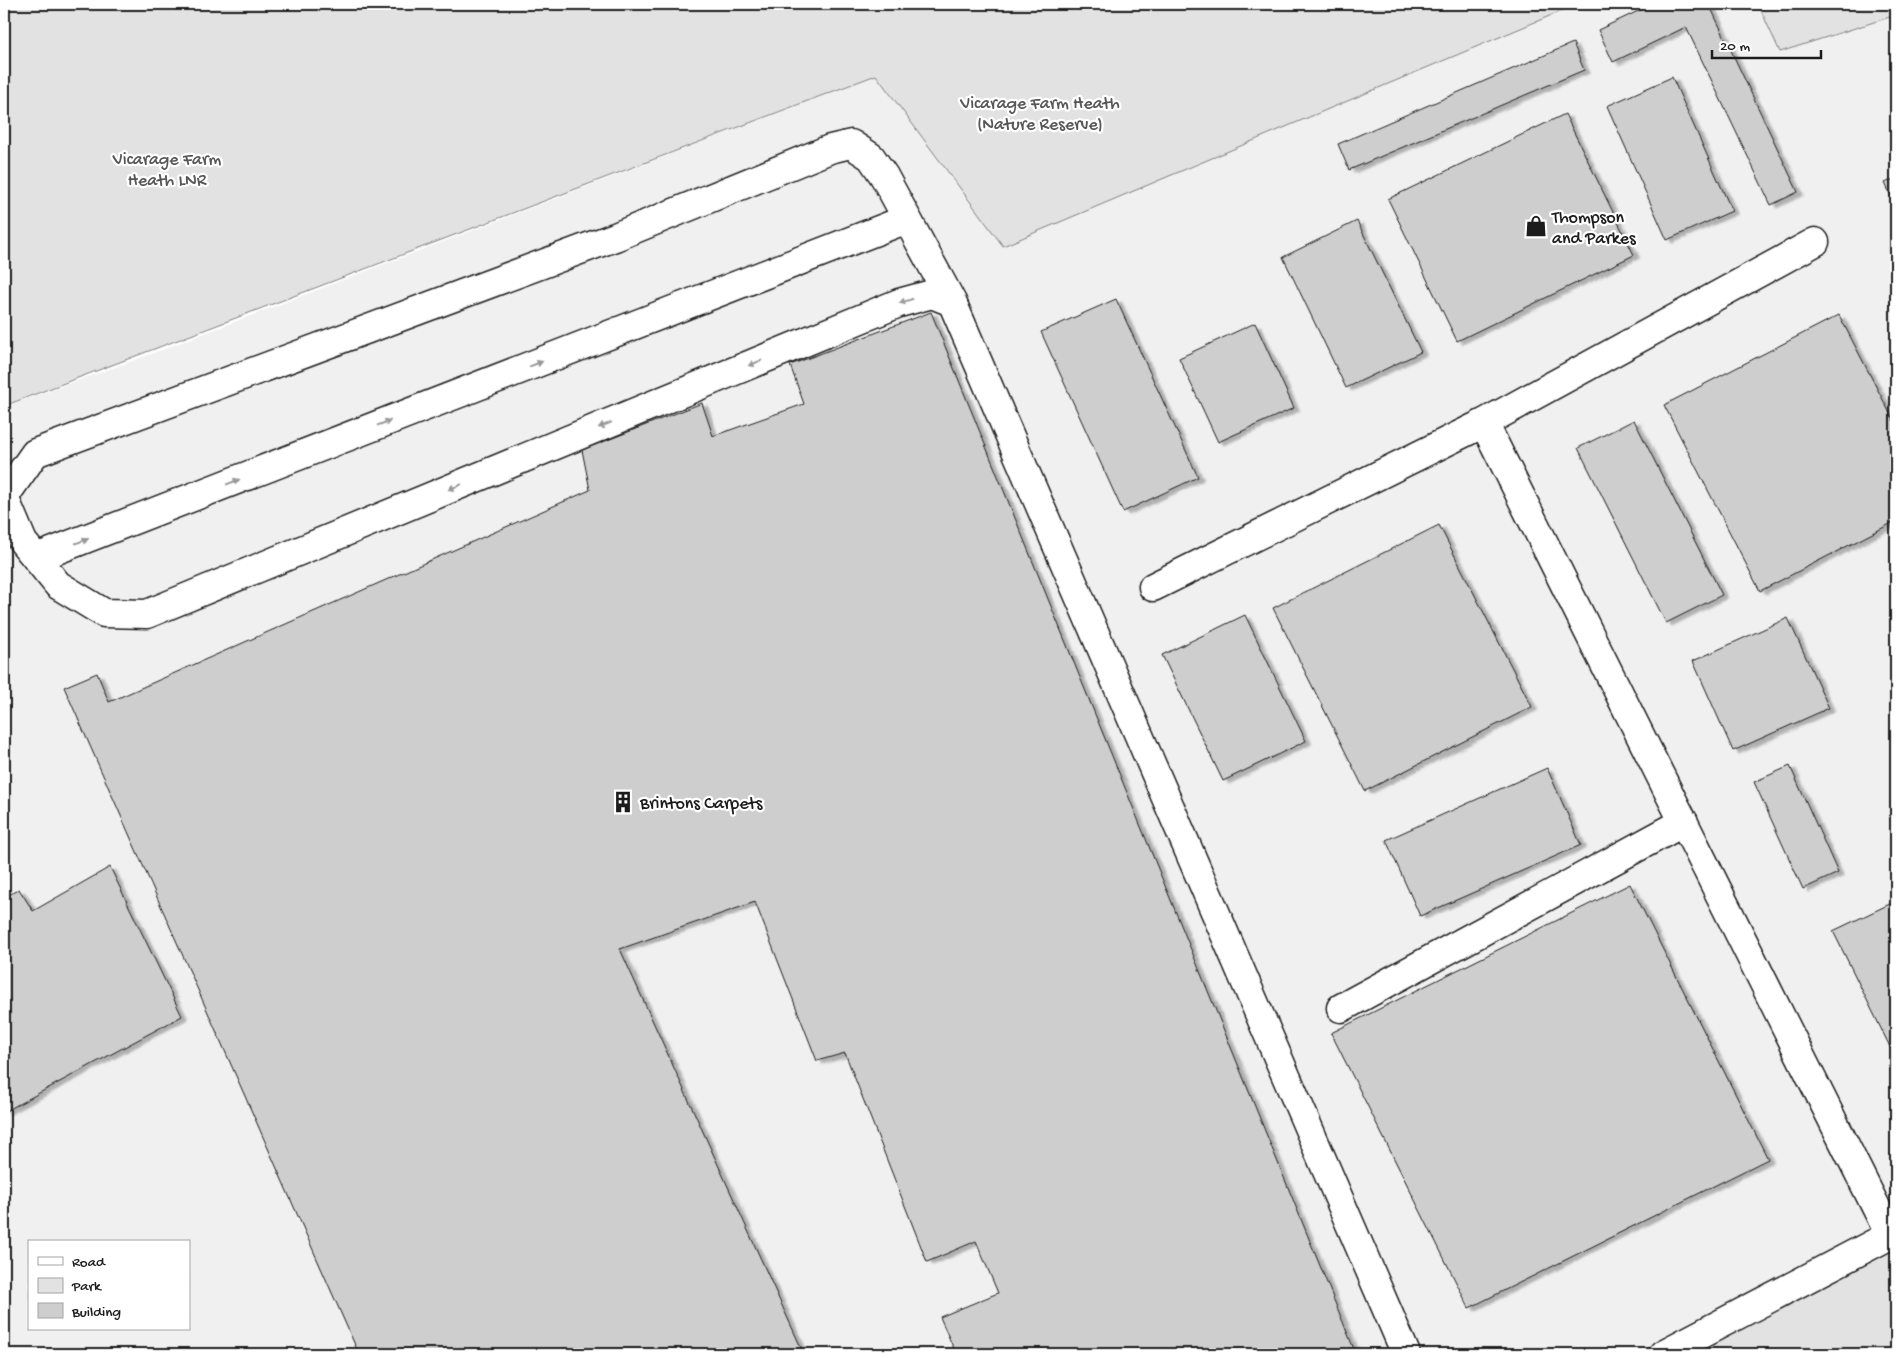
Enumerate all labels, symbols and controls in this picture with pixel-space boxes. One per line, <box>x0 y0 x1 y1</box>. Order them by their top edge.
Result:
scale bar <box>1712 28 1821 60</box>
text: 20 m <box>1720 38 1750 56</box>
park label: Vicarage Farm Heath (Nature Reserve) <box>959 94 1120 136</box>
park label: Vicarage Farm Heath LNR <box>112 150 221 192</box>
place label: Thompson and Parkes <box>1551 208 1637 250</box>
shop icon: Thompson and Parkes <box>1523 213 1549 239</box>
one-way arrow <box>898 298 913 306</box>
one-way arrow <box>748 359 762 367</box>
one-way arrow <box>529 360 544 368</box>
one-way arrow <box>377 419 392 426</box>
one-way arrow <box>598 421 612 429</box>
one-way arrow <box>226 478 241 486</box>
one-way arrow <box>448 483 462 491</box>
one-way arrow <box>74 537 89 544</box>
building icon: Brintons Carpets <box>610 789 636 815</box>
place label: Brintons Carpets <box>639 794 764 815</box>
legend <box>28 1240 190 1330</box>
text: Road <box>72 1254 106 1272</box>
text: Park <box>71 1278 102 1296</box>
text: Building <box>71 1304 121 1322</box>

